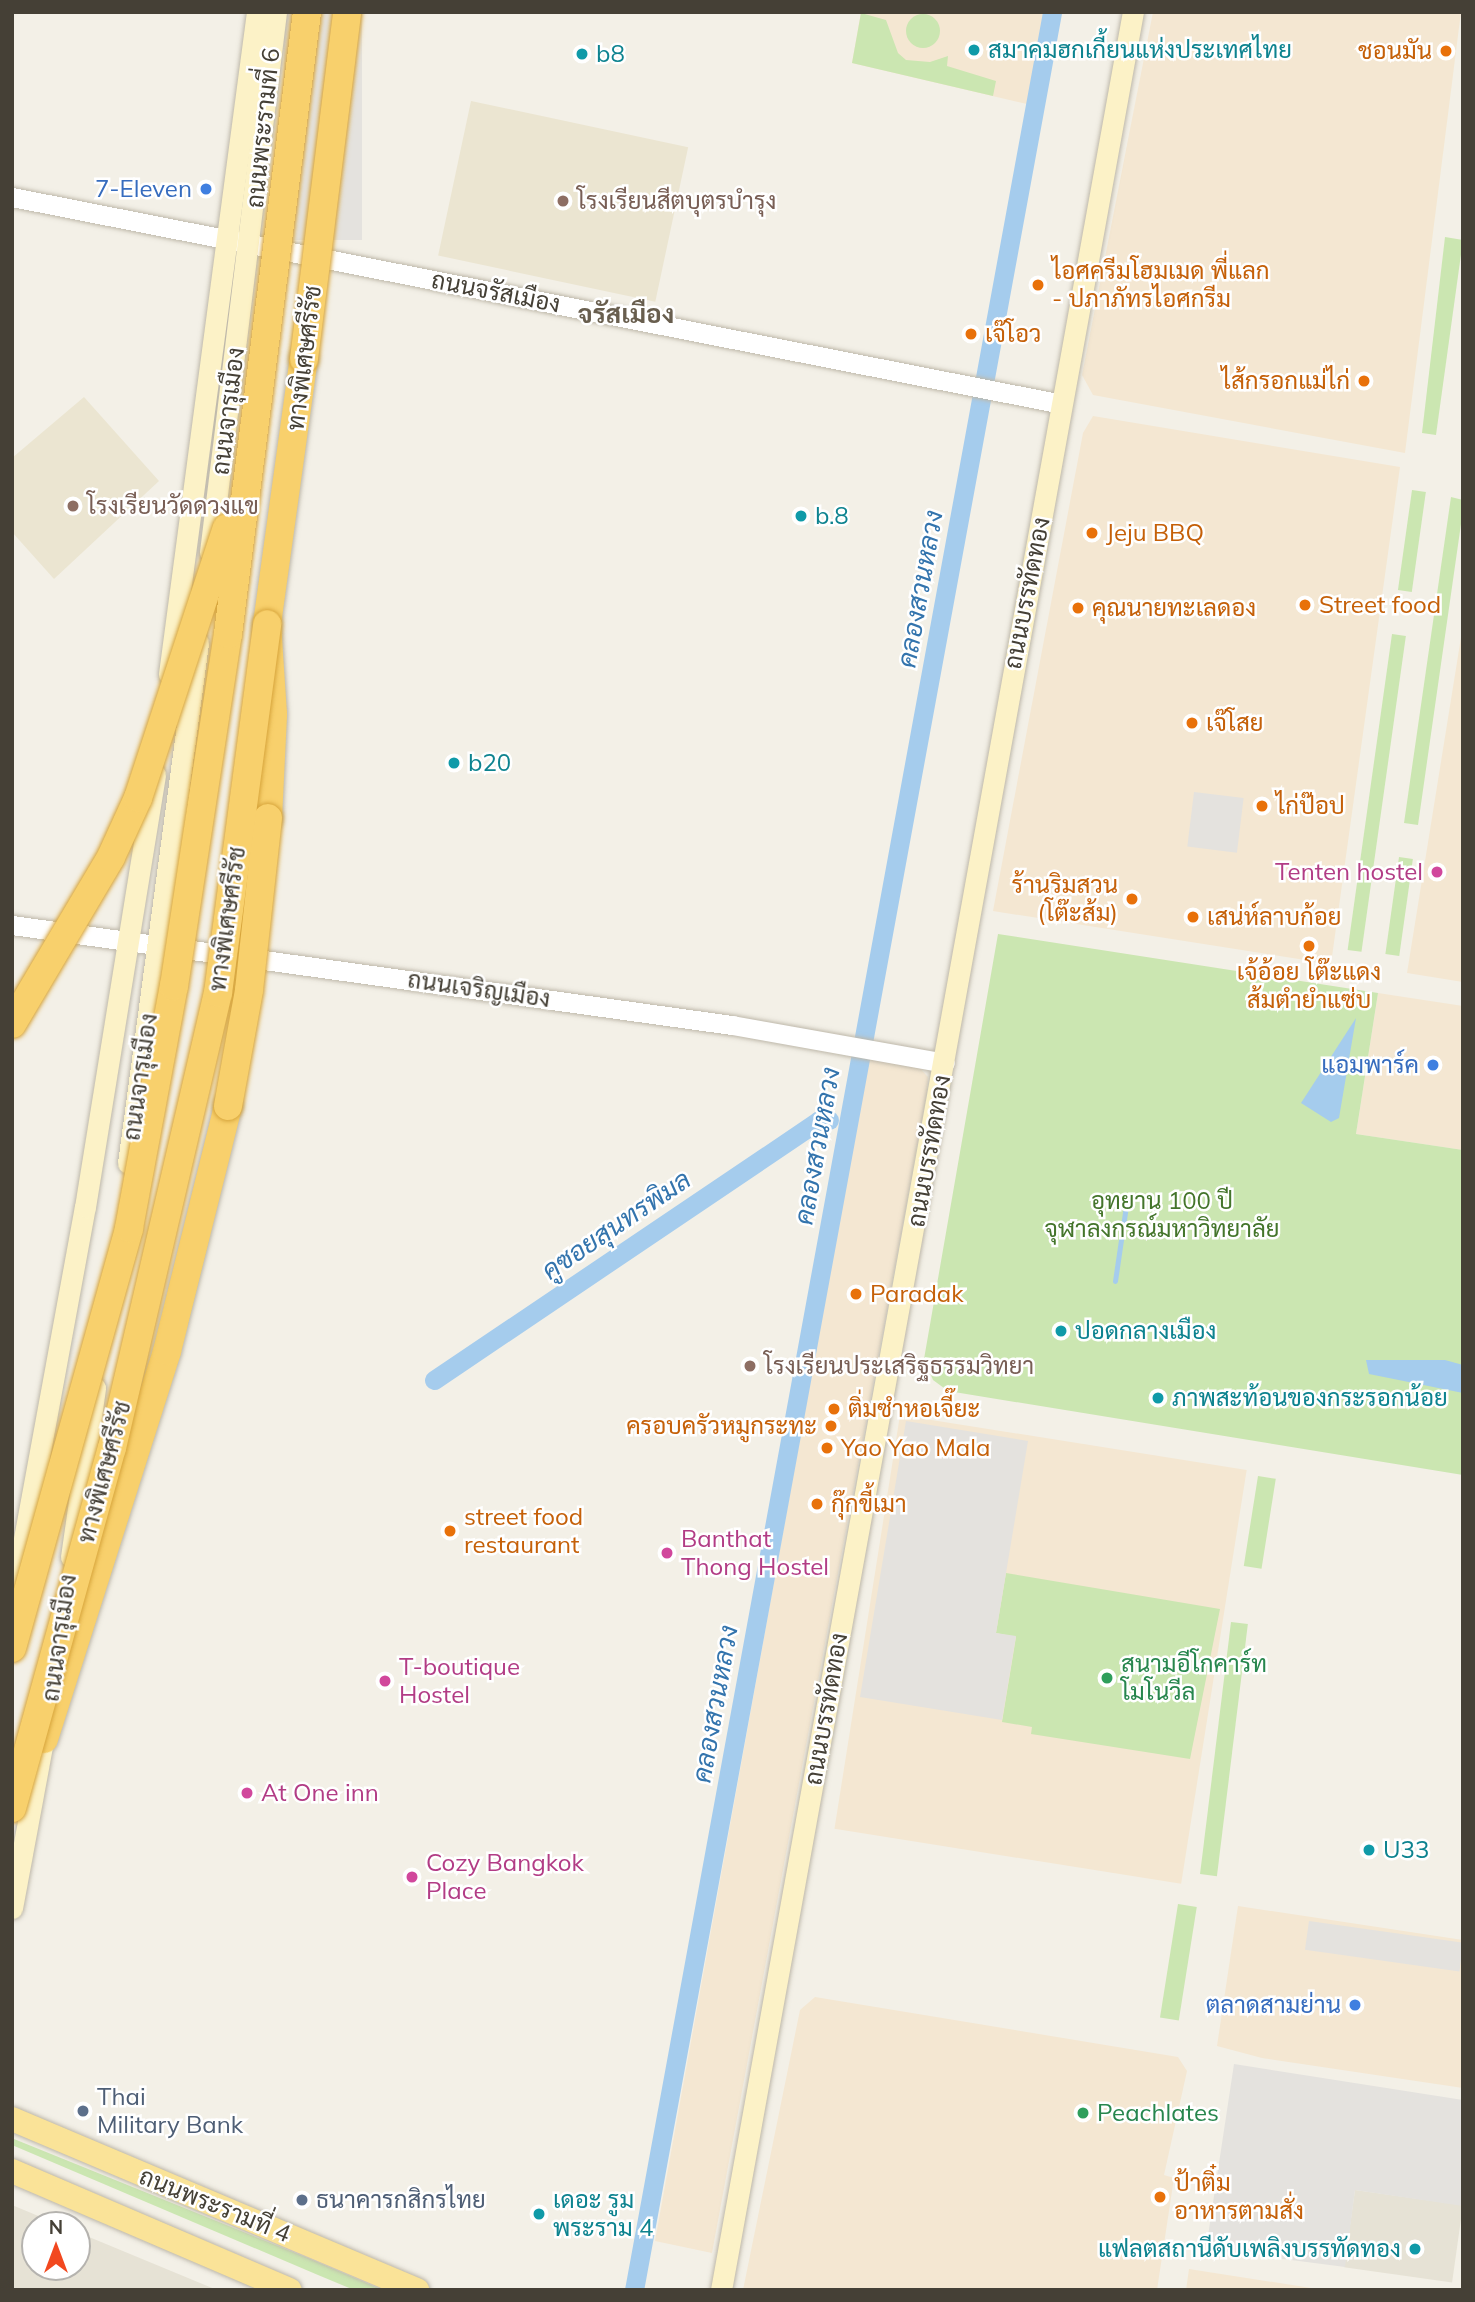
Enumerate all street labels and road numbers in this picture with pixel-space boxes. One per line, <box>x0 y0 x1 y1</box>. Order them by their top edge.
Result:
street label: ถนนพระรามที่ 6 <box>240 47 286 209</box>
street label: ถนนจรัสเมือง <box>429 265 563 319</box>
street label: ทางพิเศษศรีรัช <box>281 284 327 432</box>
street label: ถนนจารุเมือง <box>206 346 250 476</box>
street label: ถนนบรรทัดทอง <box>998 515 1056 671</box>
street label: ทางพิเศษศรีรัช <box>203 845 251 993</box>
street label: ถนนเจริญเมือง <box>406 965 552 1013</box>
street label: ถนนจารุเมือง <box>117 1011 163 1143</box>
street label: ถนนบรรทัดทอง <box>901 1073 957 1229</box>
street label: ทางพิเศษศรีรัช <box>71 1398 137 1546</box>
street label: ถนนจารุเมือง <box>36 1572 82 1704</box>
street label: ถนนบรรทัดทอง <box>798 1631 854 1787</box>
street label: ถนนพระรามที่ 4 <box>135 2162 295 2248</box>

